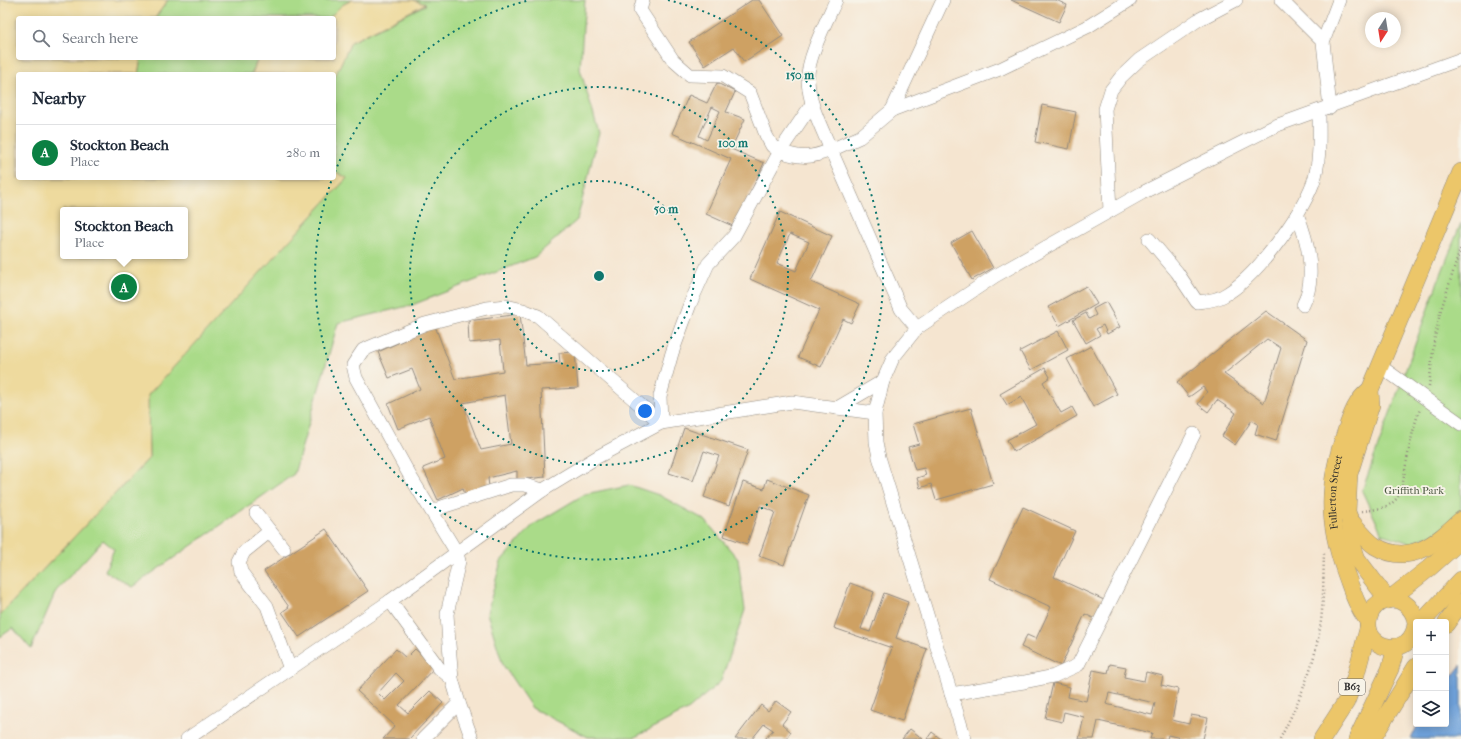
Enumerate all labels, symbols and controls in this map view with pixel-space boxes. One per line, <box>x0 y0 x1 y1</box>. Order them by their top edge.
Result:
north arrow <box>1365 12 1401 48</box>
search box <box>16 16 336 60</box>
icon: search <box>30 27 52 49</box>
text: Search here <box>62 29 138 47</box>
text: 150 m <box>786 68 815 82</box>
text: Nearby <box>32 88 86 108</box>
text: Stockton Beach <box>70 136 169 154</box>
text: 100 m <box>718 136 749 150</box>
text: A <box>41 145 49 160</box>
text: 280 m <box>286 145 320 160</box>
text: Place <box>70 154 100 169</box>
text: 50 m <box>654 202 679 216</box>
popup <box>60 207 188 259</box>
text: Stockton Beach <box>75 217 173 235</box>
text: Place <box>75 235 104 250</box>
centre of rings <box>592 269 606 283</box>
pin: A <box>111 272 137 302</box>
your location <box>635 401 655 421</box>
street label: Fullerton Street <box>1325 453 1345 530</box>
park label: Griffith Park <box>1384 484 1444 497</box>
map controls <box>1413 619 1449 727</box>
button: + <box>1413 619 1449 655</box>
button: − <box>1413 655 1449 691</box>
road number: B63 <box>1339 679 1365 695</box>
button: layers <box>1413 691 1449 727</box>

